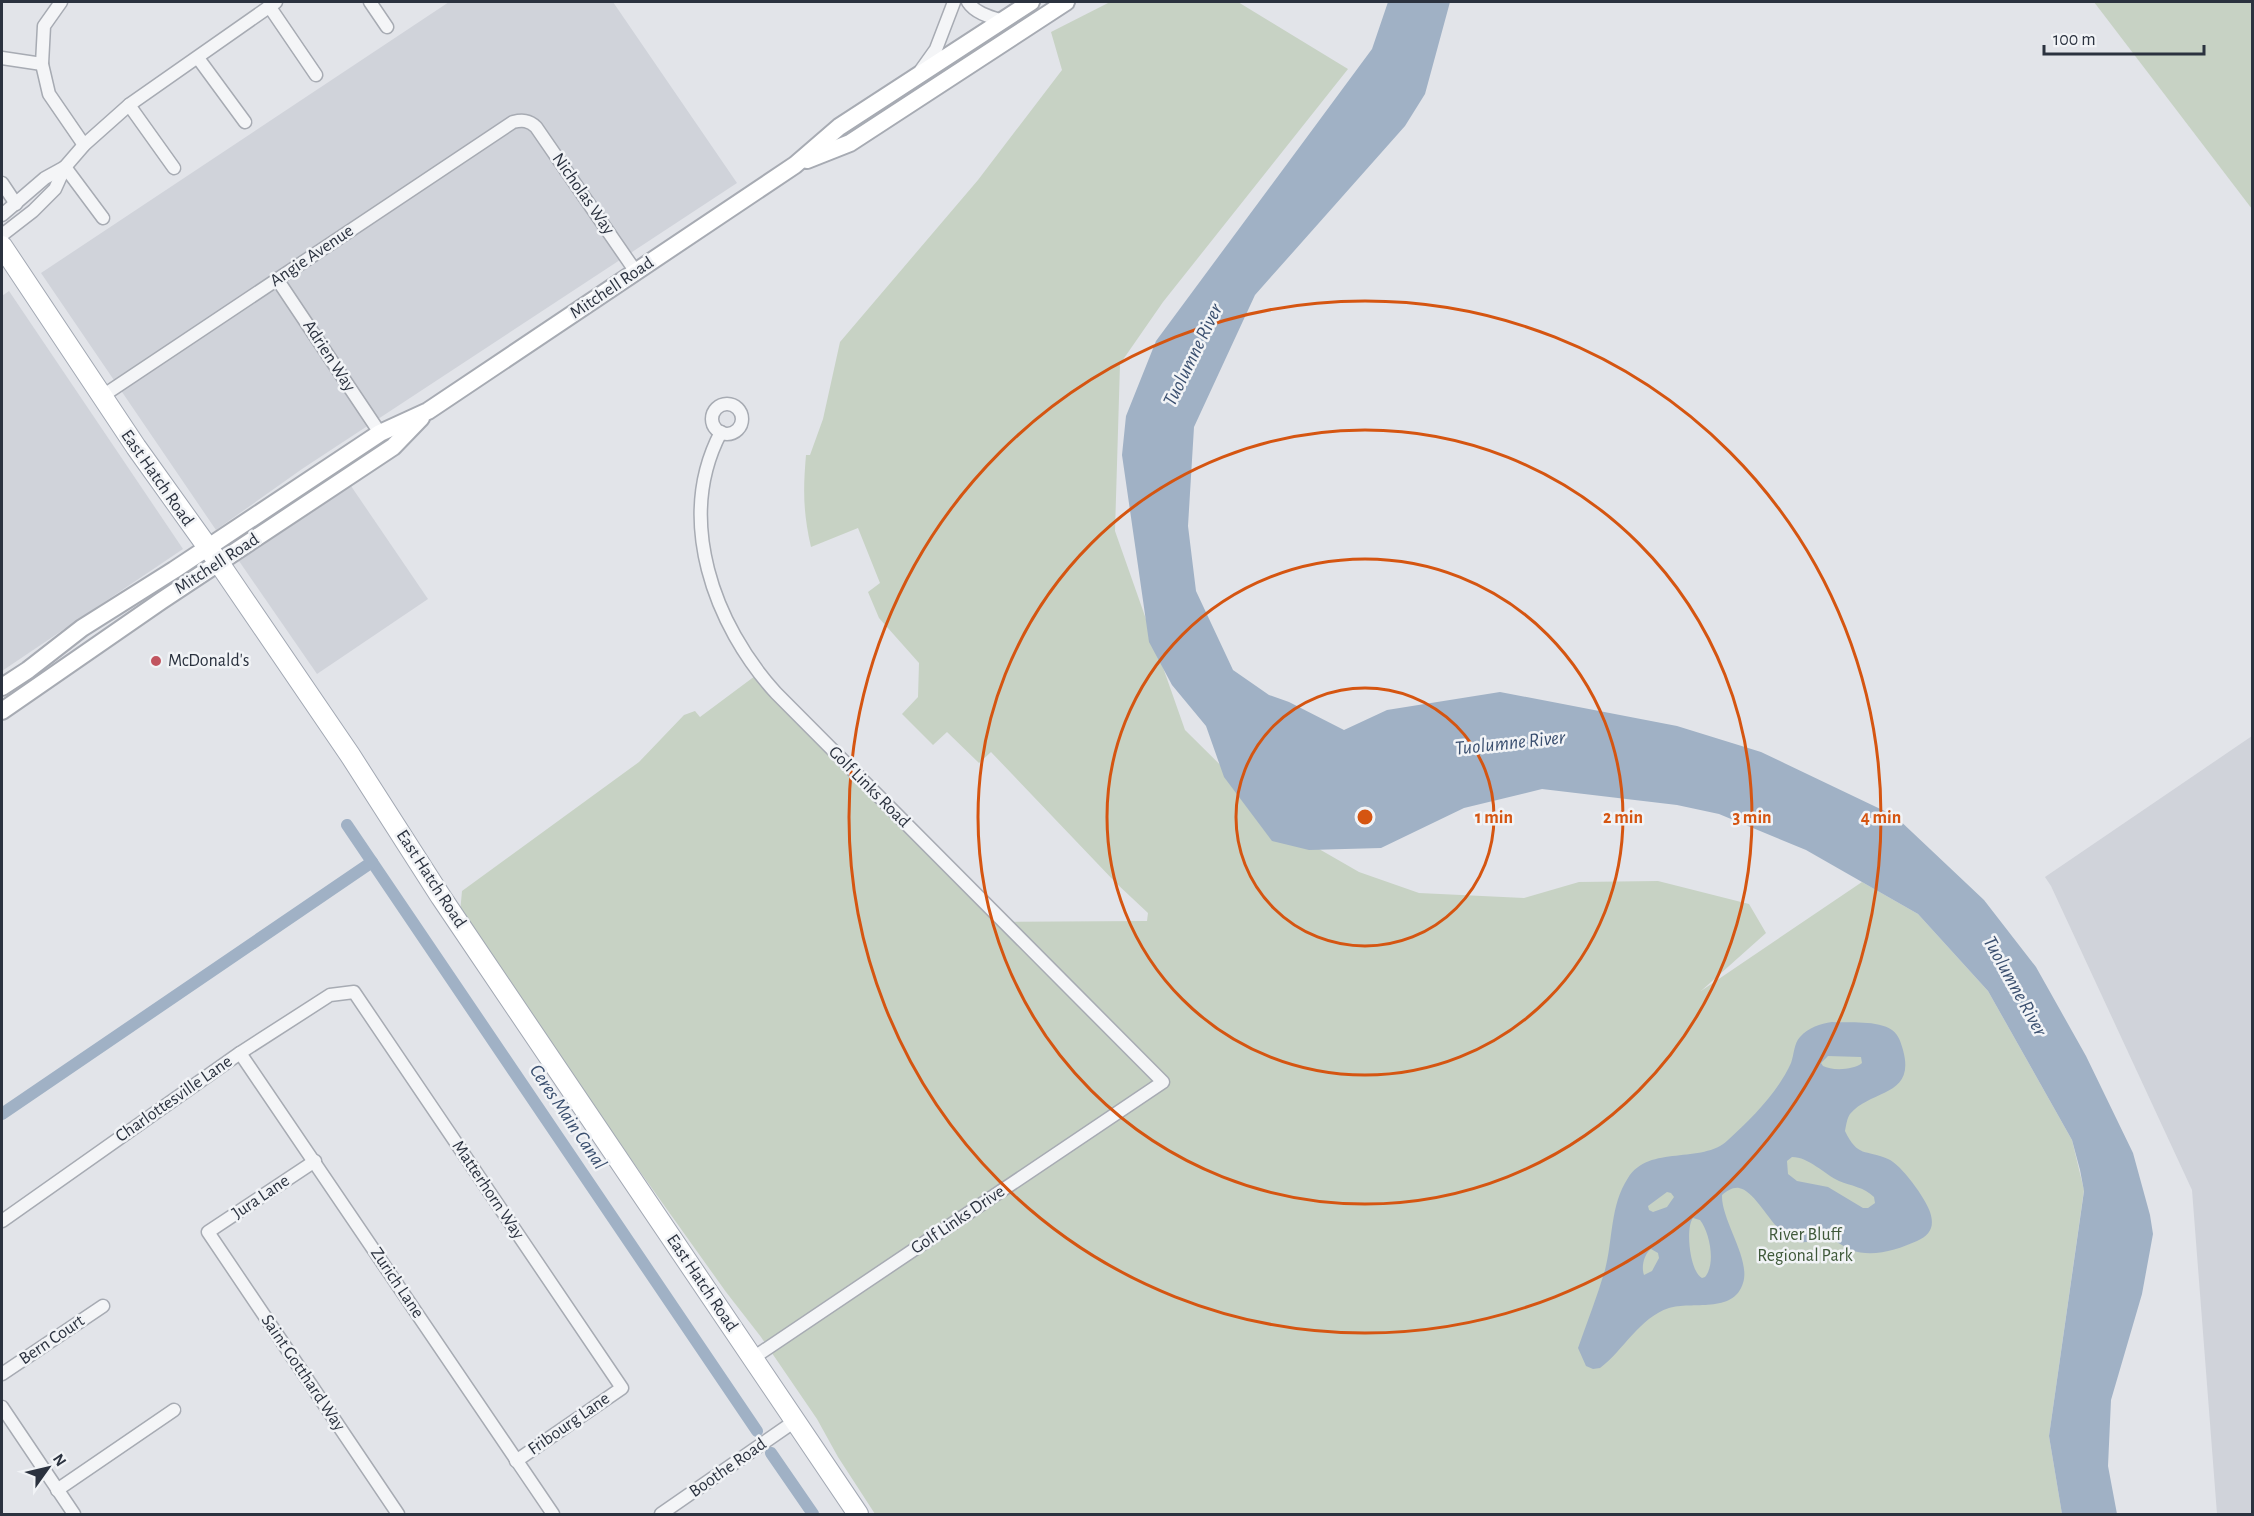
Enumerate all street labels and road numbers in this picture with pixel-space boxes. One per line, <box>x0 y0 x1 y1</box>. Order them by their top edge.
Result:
street label: Nicholas Way <box>548 150 618 238</box>
street label: Angie Avenue <box>267 222 357 290</box>
street label: Mitchell Road <box>567 254 657 322</box>
street label: Adrien Way <box>299 317 359 395</box>
street label: East Hatch Road <box>117 427 197 529</box>
street label: Mitchell Road <box>172 530 262 598</box>
street label: Golf Links Road <box>825 743 913 831</box>
street label: East Hatch Road <box>393 827 469 931</box>
street label: Charlottesville Lane <box>113 1052 235 1146</box>
street label: Matterhorn Way <box>448 1137 528 1243</box>
street label: Jura Lane <box>229 1171 293 1223</box>
street label: Golf Links Drive <box>908 1182 1008 1258</box>
street label: East Hatch Road <box>663 1231 741 1335</box>
street label: Zurich Lane <box>367 1244 427 1322</box>
street label: Bern Court <box>16 1312 88 1368</box>
street label: Saint Gotthard Way <box>258 1312 349 1435</box>
street label: Fribourg Lane <box>525 1389 613 1459</box>
street label: Boothe Road <box>686 1435 770 1501</box>

